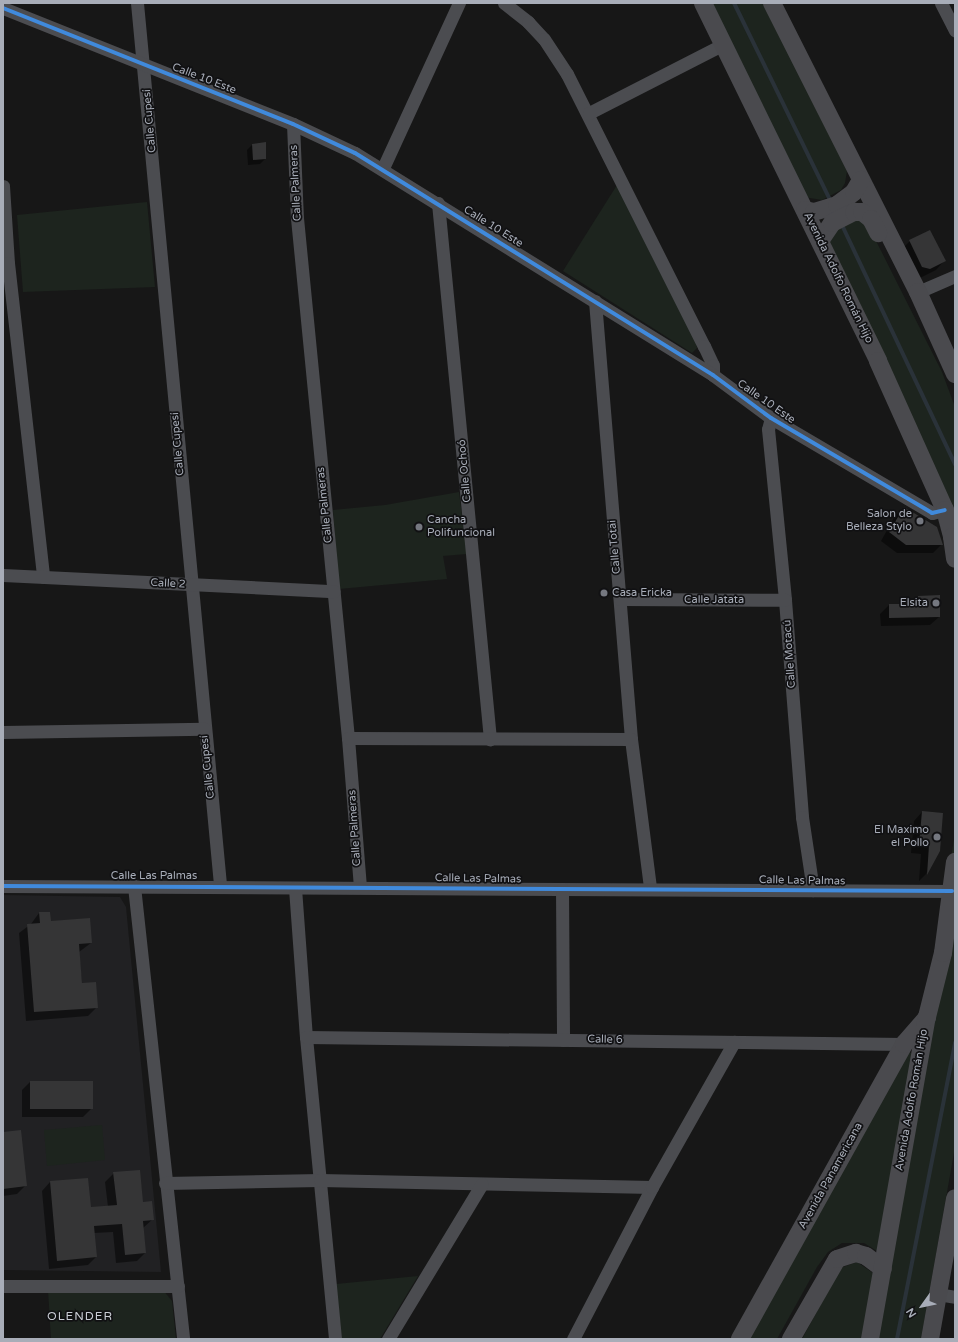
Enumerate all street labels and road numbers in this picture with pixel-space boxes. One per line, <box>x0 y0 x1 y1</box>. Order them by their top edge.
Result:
street label: Calle 10 Este <box>170 61 238 97</box>
street label: Calle Cupesí <box>141 89 159 153</box>
street label: Calle Palmeras <box>287 144 305 222</box>
street label: Calle 10 Este <box>461 203 525 251</box>
street label: Avenida Adolfo Román Hijo <box>801 210 875 346</box>
street label: Calle 10 Este <box>735 377 797 427</box>
street label: Calle Cupesí <box>169 412 187 476</box>
street label: Calle Ochoó <box>456 439 474 503</box>
street label: Calle Palmeras <box>314 466 336 544</box>
street label: Calle Totai <box>606 519 624 575</box>
street label: Calle 2 <box>150 576 186 592</box>
street label: Calle Jatata <box>684 593 744 607</box>
street label: Calle Motacú <box>781 619 799 689</box>
street label: Calle Cupesí <box>198 735 218 799</box>
street label: Calle Palmeras <box>346 789 364 867</box>
street label: Calle Las Palmas <box>111 869 197 883</box>
street label: Calle Las Palmas <box>435 872 521 886</box>
street label: Calle Las Palmas <box>759 874 845 888</box>
street label: Avenida Adolfo Román Hijo <box>893 1028 931 1172</box>
street label: Calle 6 <box>587 1033 623 1047</box>
street label: Avenida Panamericana <box>796 1121 866 1231</box>

